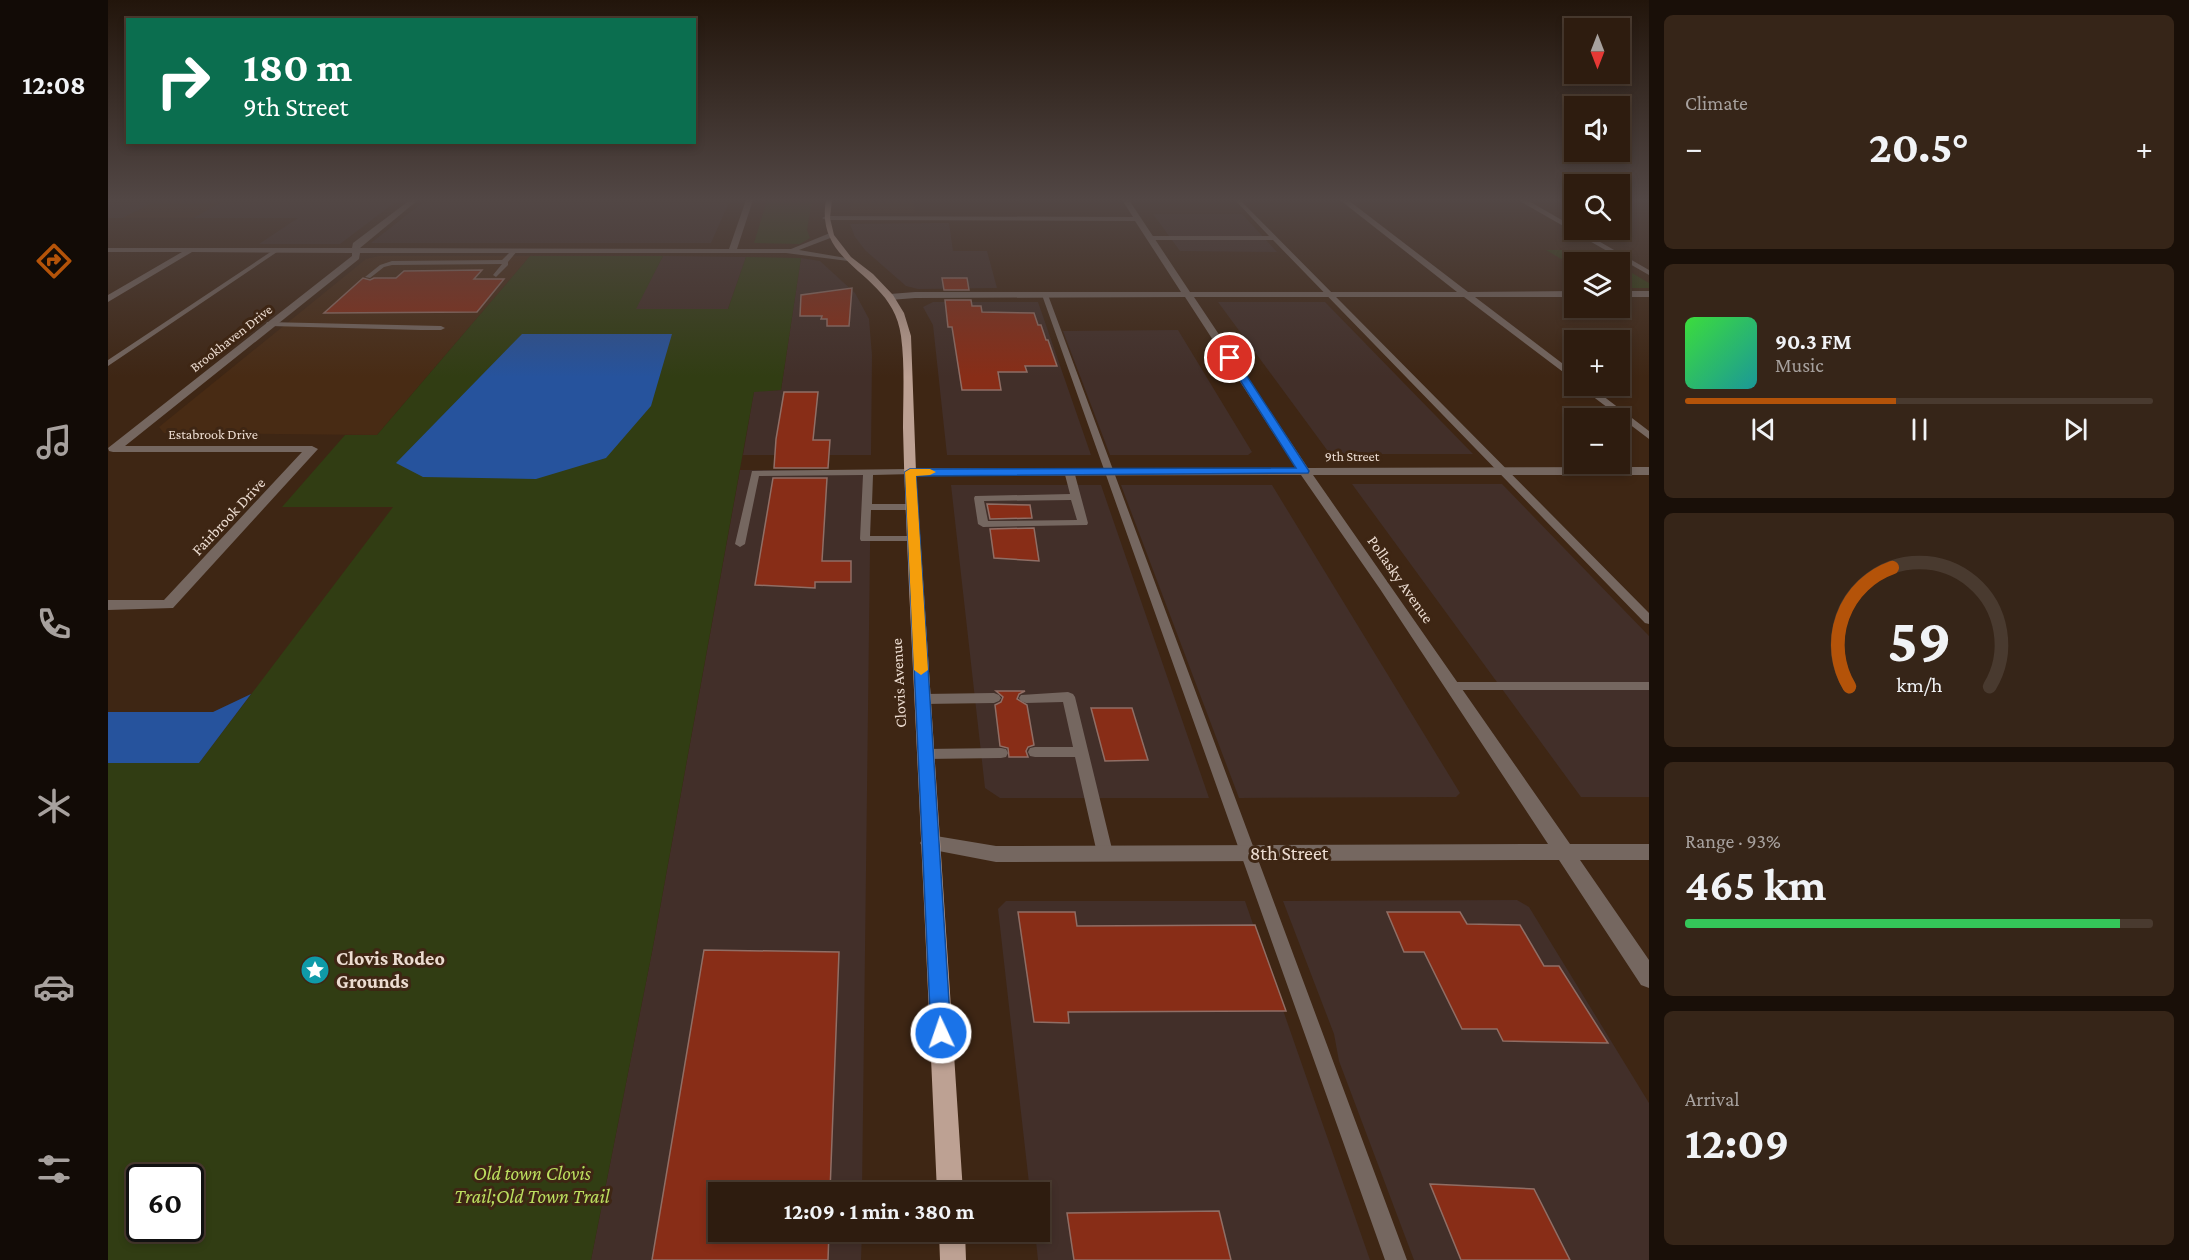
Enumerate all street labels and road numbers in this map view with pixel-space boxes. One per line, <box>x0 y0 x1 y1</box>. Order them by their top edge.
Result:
street label: Brookhaven Drive <box>187 301 275 375</box>
street label: Estabrook Drive <box>168 426 258 442</box>
street label: 9th Street <box>1325 448 1380 464</box>
street label: Fairbrook Drive <box>188 474 269 559</box>
street label: Pollasky Avenue <box>1363 532 1437 627</box>
street label: Clovis Avenue <box>888 638 909 728</box>
street label: 8th Street <box>1250 842 1329 864</box>

